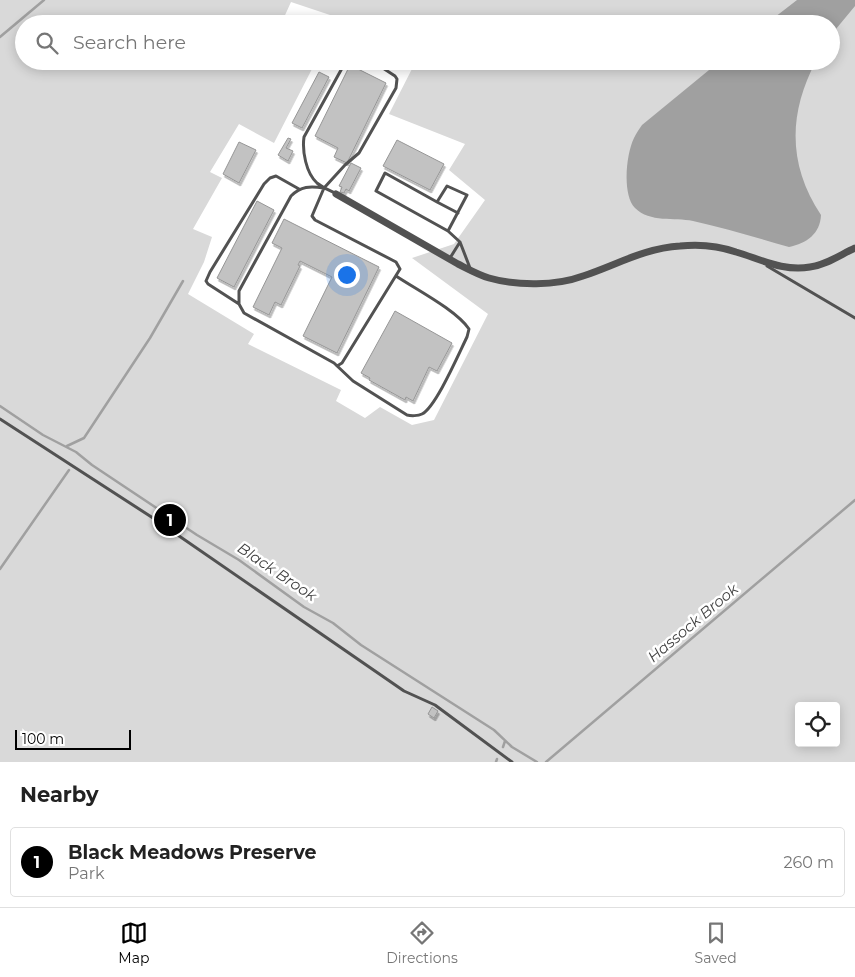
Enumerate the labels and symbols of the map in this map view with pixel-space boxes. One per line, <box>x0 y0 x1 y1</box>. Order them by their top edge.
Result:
your location <box>334 262 360 288</box>
pin: 1 <box>154 501 186 539</box>
water label: Black Brook <box>234 538 321 606</box>
water label: Hassock Brook <box>644 579 743 666</box>
scale bar <box>15 727 131 750</box>

